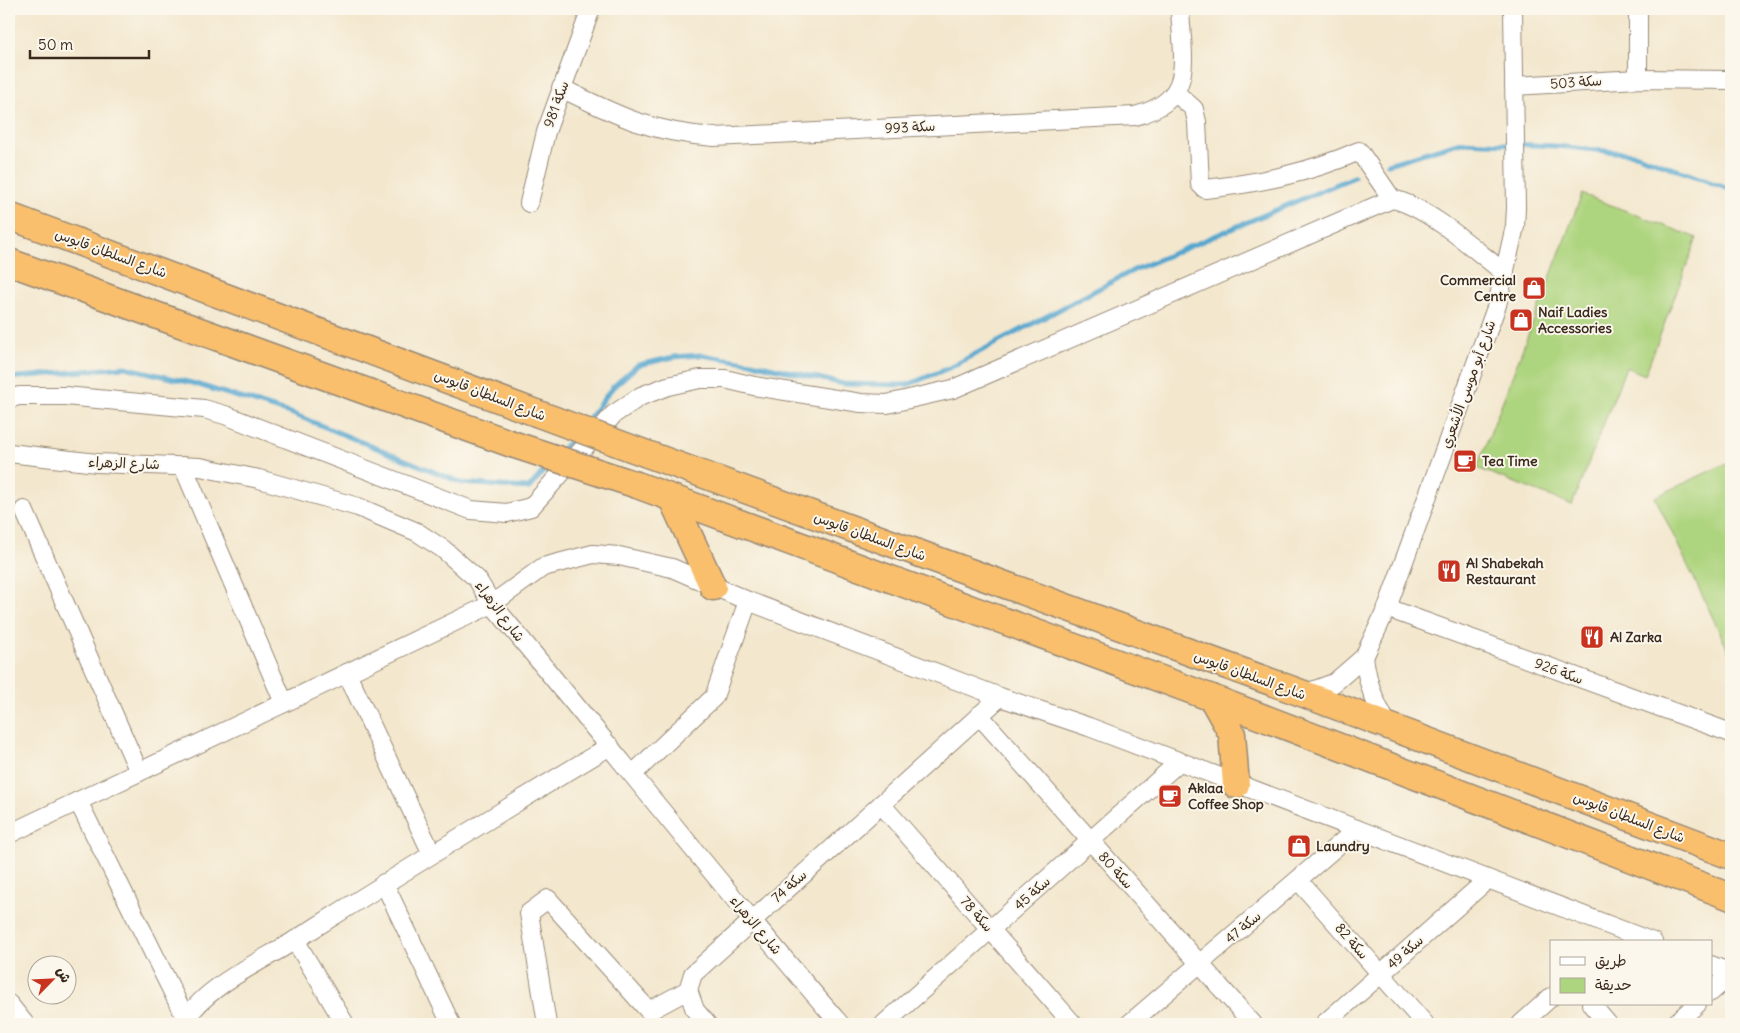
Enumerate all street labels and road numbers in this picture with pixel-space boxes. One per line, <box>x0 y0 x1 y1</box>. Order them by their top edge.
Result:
street label: سكة 503 <box>1549 71 1603 93</box>
street label: سكة 981 <box>539 78 573 130</box>
street label: سكة 993 <box>884 117 936 137</box>
street label: شارع السلطان قابوس <box>52 224 169 283</box>
street label: شارع أبو موسى الأشعري <box>1436 317 1501 451</box>
street label: شارع السلطان قابوس <box>431 365 548 425</box>
street label: شارع الزهراء <box>88 453 160 474</box>
street label: شارع السلطان قابوس <box>811 507 928 566</box>
street label: شارع الزهراء <box>470 577 529 646</box>
street label: شارع السلطان قابوس <box>1191 646 1308 705</box>
street label: سكة 926 <box>1532 654 1586 688</box>
street label: شارع السلطان قابوس <box>1570 787 1687 847</box>
street label: سكة 80 <box>1095 848 1137 892</box>
street label: سكة 74 <box>768 865 810 907</box>
street label: سكة 45 <box>1010 872 1054 914</box>
street label: شارع الزهراء <box>725 892 786 959</box>
street label: سكة 78 <box>957 892 997 936</box>
street label: سكة 47 <box>1221 907 1265 947</box>
street label: سكة 82 <box>1331 919 1373 963</box>
street label: سكة 49 <box>1383 931 1427 973</box>

